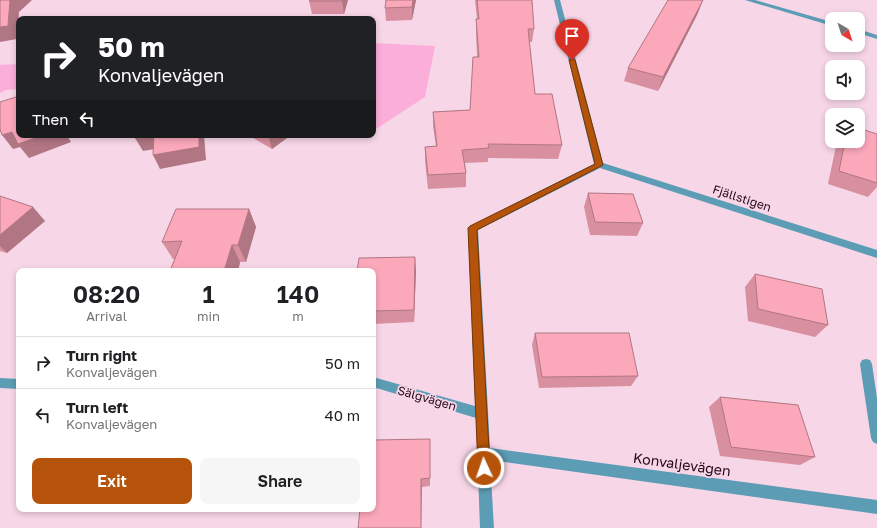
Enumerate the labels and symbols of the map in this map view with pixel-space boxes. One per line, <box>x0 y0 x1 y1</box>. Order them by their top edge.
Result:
north arrow <box>825 12 865 52</box>
pin <box>555 19 589 60</box>
street label: Fjällstigen <box>711 181 773 215</box>
street label: Sälgvägen <box>396 382 458 414</box>
position arrow <box>463 447 505 489</box>
street label: Konvaljevägen <box>632 449 732 479</box>

